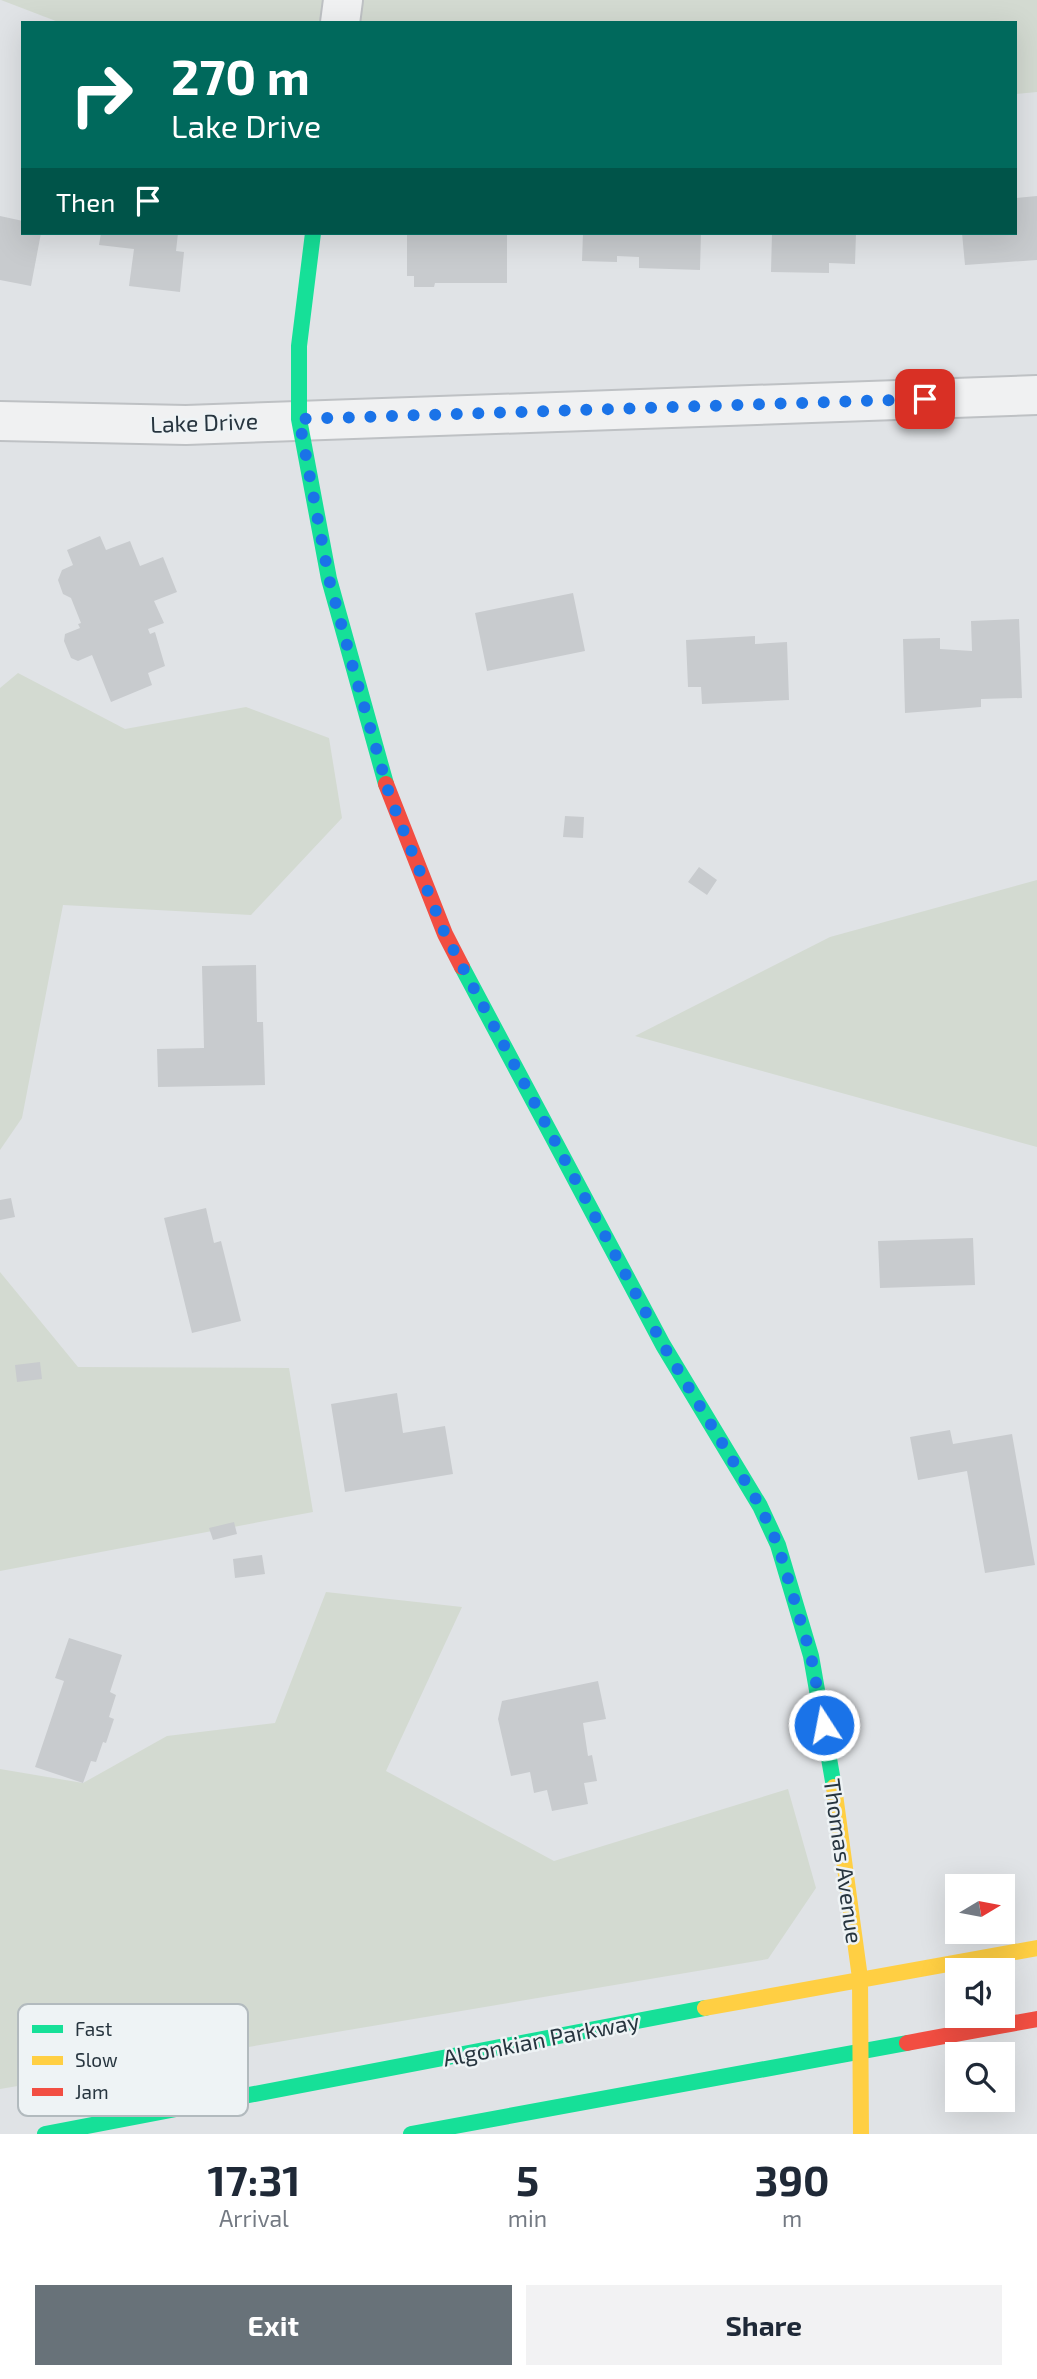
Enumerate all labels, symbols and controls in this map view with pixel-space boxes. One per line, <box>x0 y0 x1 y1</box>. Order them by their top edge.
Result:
text: 270 m <box>171 46 310 105</box>
icon: right <box>56 49 147 140</box>
text: Lake Drive <box>171 106 321 144</box>
icon: arrive <box>129 182 167 220</box>
text: Then <box>56 186 115 217</box>
pin <box>895 369 955 429</box>
icon: arrive <box>906 380 944 418</box>
street label: Lake Drive <box>150 406 258 438</box>
position arrow <box>787 1688 861 1762</box>
street label: Thomas Avenue <box>819 1777 869 1945</box>
north arrow <box>945 1874 1015 1944</box>
map controls <box>945 1874 1015 2112</box>
button: sound <box>945 1958 1015 2028</box>
legend <box>18 2004 248 2116</box>
street label: Algonkian Parkway <box>440 2006 642 2072</box>
text: Fast <box>75 2017 112 2040</box>
button: search <box>945 2042 1015 2112</box>
text: Slow <box>75 2048 118 2071</box>
text: Jam <box>75 2080 109 2103</box>
text: 17:31 <box>207 2154 300 2204</box>
text: 5 <box>516 2154 539 2204</box>
text: 390 <box>754 2154 830 2204</box>
text: Arrival <box>219 2204 289 2232</box>
text: min <box>508 2204 547 2232</box>
text: m <box>782 2204 802 2232</box>
button: Exit <box>35 2285 512 2365</box>
button: Share <box>526 2285 1002 2365</box>

